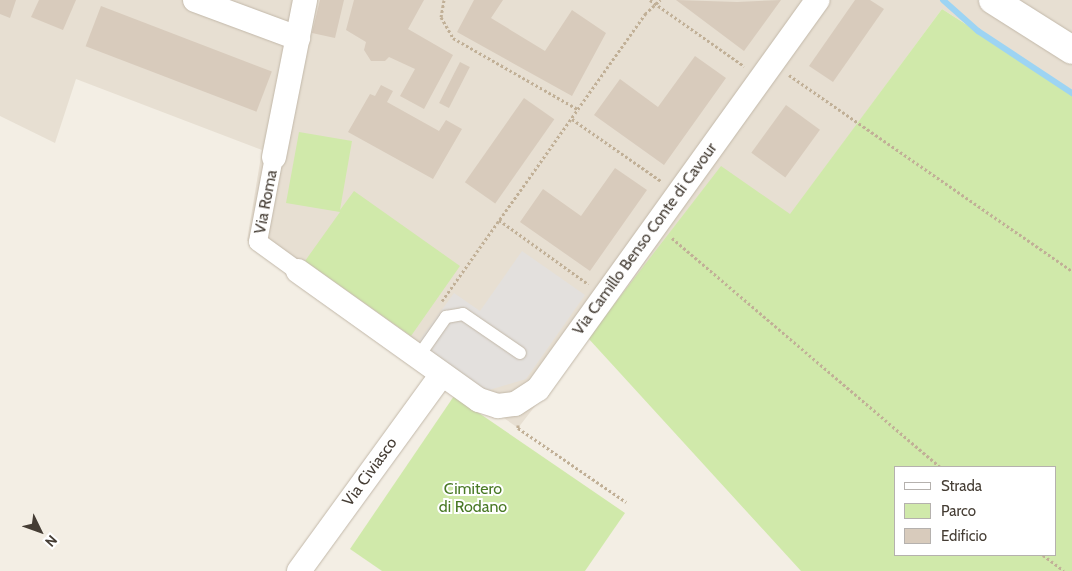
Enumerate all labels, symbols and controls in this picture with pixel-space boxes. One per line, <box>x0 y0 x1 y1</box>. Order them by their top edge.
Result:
street label: Via Camillo Benso Conte di Cavour <box>569 139 721 339</box>
street label: Via Roma <box>250 168 282 236</box>
street label: Via Civiasco <box>339 434 401 510</box>
legend <box>894 466 1057 556</box>
text: Strada <box>941 477 982 495</box>
park label: Cimitero di Rodano <box>439 479 507 517</box>
text: Parco <box>941 502 976 520</box>
north arrow <box>15 506 65 556</box>
text: Edificio <box>941 527 987 545</box>
text: N <box>41 531 61 551</box>

